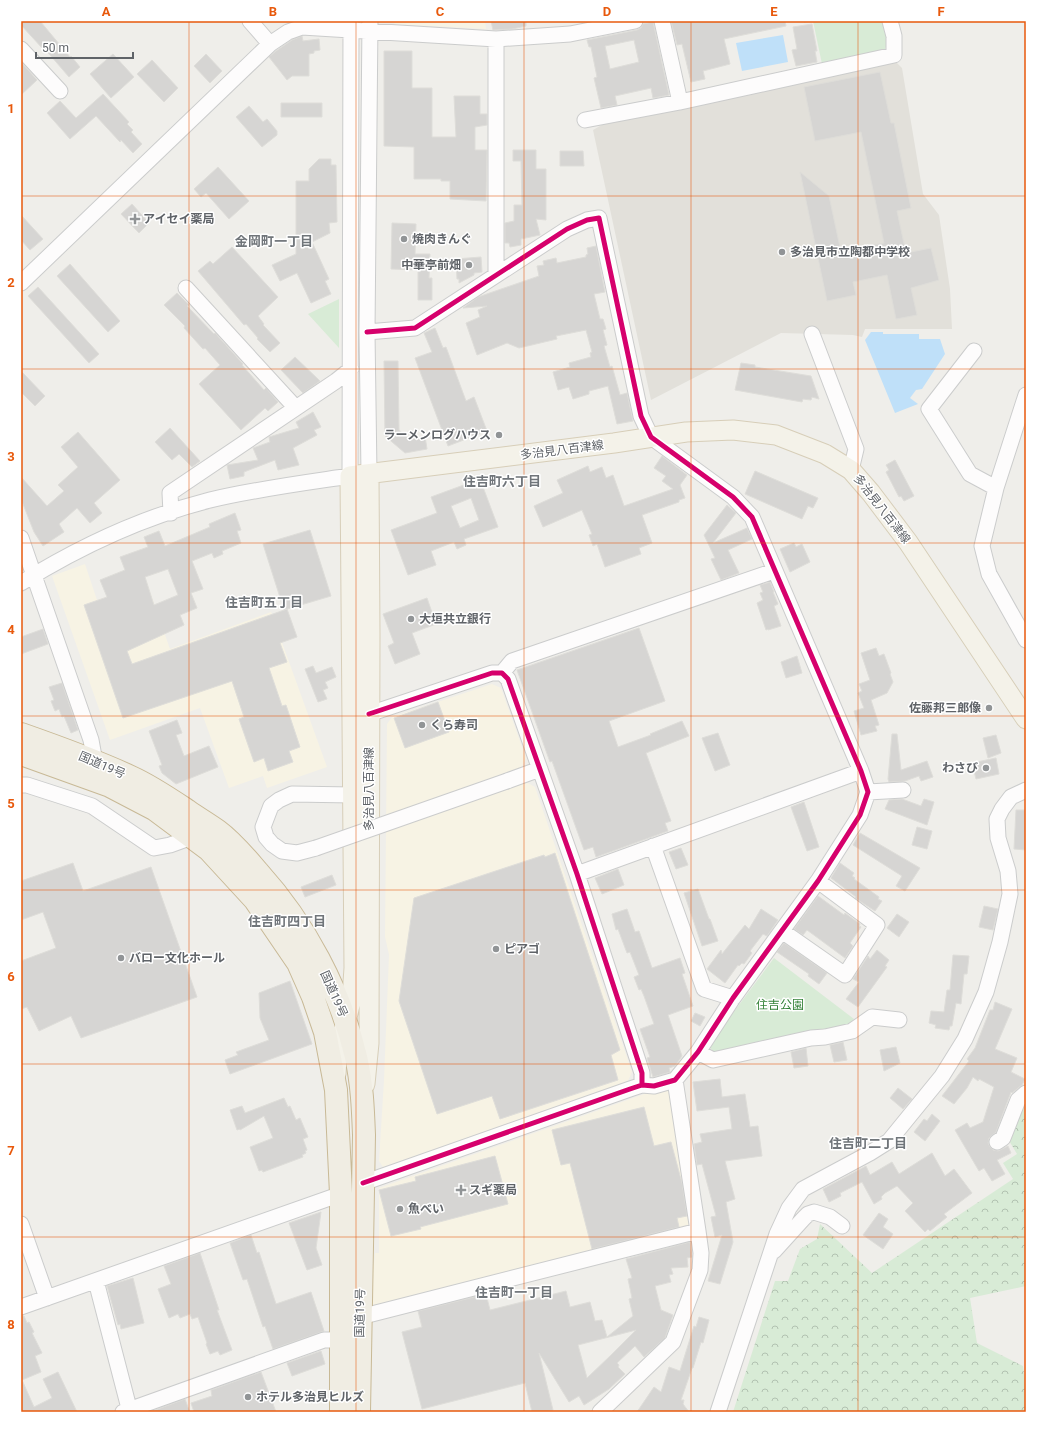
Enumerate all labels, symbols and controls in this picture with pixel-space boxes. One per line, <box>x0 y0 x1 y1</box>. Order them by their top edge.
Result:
text: A <box>102 4 111 19</box>
text: B <box>269 4 277 19</box>
text: C <box>436 4 445 19</box>
text: D <box>603 4 611 19</box>
text: E <box>770 4 778 19</box>
text: F <box>937 4 945 19</box>
scale bar <box>36 34 133 60</box>
text: 50 m <box>42 41 69 55</box>
text: 1 <box>7 101 15 116</box>
place label: アイセイ薬局 <box>143 212 214 226</box>
marker: アイセイ薬局 <box>130 214 140 224</box>
place label: 焼肉きんぐ <box>412 232 472 246</box>
district label: 金岡町一丁目 <box>235 234 313 249</box>
marker: 焼肉きんぐ <box>399 234 409 244</box>
place label: 多治見市立陶都中学校 <box>790 245 910 259</box>
marker: 多治見市立陶都中学校 <box>777 247 787 257</box>
place label: 中華亭前畑 <box>401 258 461 272</box>
marker: 中華亭前畑 <box>464 260 474 270</box>
text: 2 <box>7 275 15 290</box>
place label: ラーメンログハウス <box>383 428 491 442</box>
marker: ラーメンログハウス <box>494 430 504 440</box>
street label: 多治見八百津線 <box>519 438 605 462</box>
text: 3 <box>7 449 15 464</box>
street label: 多治見八百津線 <box>851 472 913 546</box>
district label: 住吉町六丁目 <box>463 474 541 489</box>
district label: 住吉町五丁目 <box>225 595 303 610</box>
place label: 大垣共立銀行 <box>419 612 491 626</box>
marker: 大垣共立銀行 <box>406 614 416 624</box>
text: 4 <box>7 622 15 637</box>
place label: 佐藤邦三郎像 <box>909 701 981 715</box>
marker: 佐藤邦三郎像 <box>984 703 994 713</box>
place label: くら寿司 <box>430 718 478 732</box>
marker: くら寿司 <box>417 720 427 730</box>
street label: 多治見八百津線 <box>362 747 376 831</box>
street label: 国道19号 <box>76 749 128 781</box>
place label: わさび <box>942 761 978 775</box>
marker: わさび <box>981 763 991 773</box>
text: 5 <box>7 796 15 811</box>
district label: 住吉町四丁目 <box>248 914 326 929</box>
place label: ピアゴ <box>504 942 540 956</box>
marker: ピアゴ <box>491 944 501 954</box>
place label: バロー文化ホール <box>129 951 225 965</box>
marker: バロー文化ホール <box>116 953 126 963</box>
text: 6 <box>7 969 15 984</box>
street label: 国道19号 <box>318 969 350 1019</box>
park label: 住吉公園 <box>756 998 804 1012</box>
district label: 住吉町二丁目 <box>829 1136 907 1151</box>
text: 7 <box>7 1143 15 1158</box>
place label: スギ薬局 <box>469 1183 517 1197</box>
marker: スギ薬局 <box>456 1185 466 1195</box>
place label: 魚べい <box>408 1202 444 1216</box>
marker: 魚べい <box>395 1204 405 1214</box>
district label: 住吉町一丁目 <box>475 1285 553 1300</box>
street label: 国道19号 <box>353 1288 367 1338</box>
text: 8 <box>7 1317 15 1332</box>
place label: ホテル多治見ヒルズ <box>256 1390 364 1404</box>
marker: ホテル多治見ヒルズ <box>243 1392 253 1402</box>

